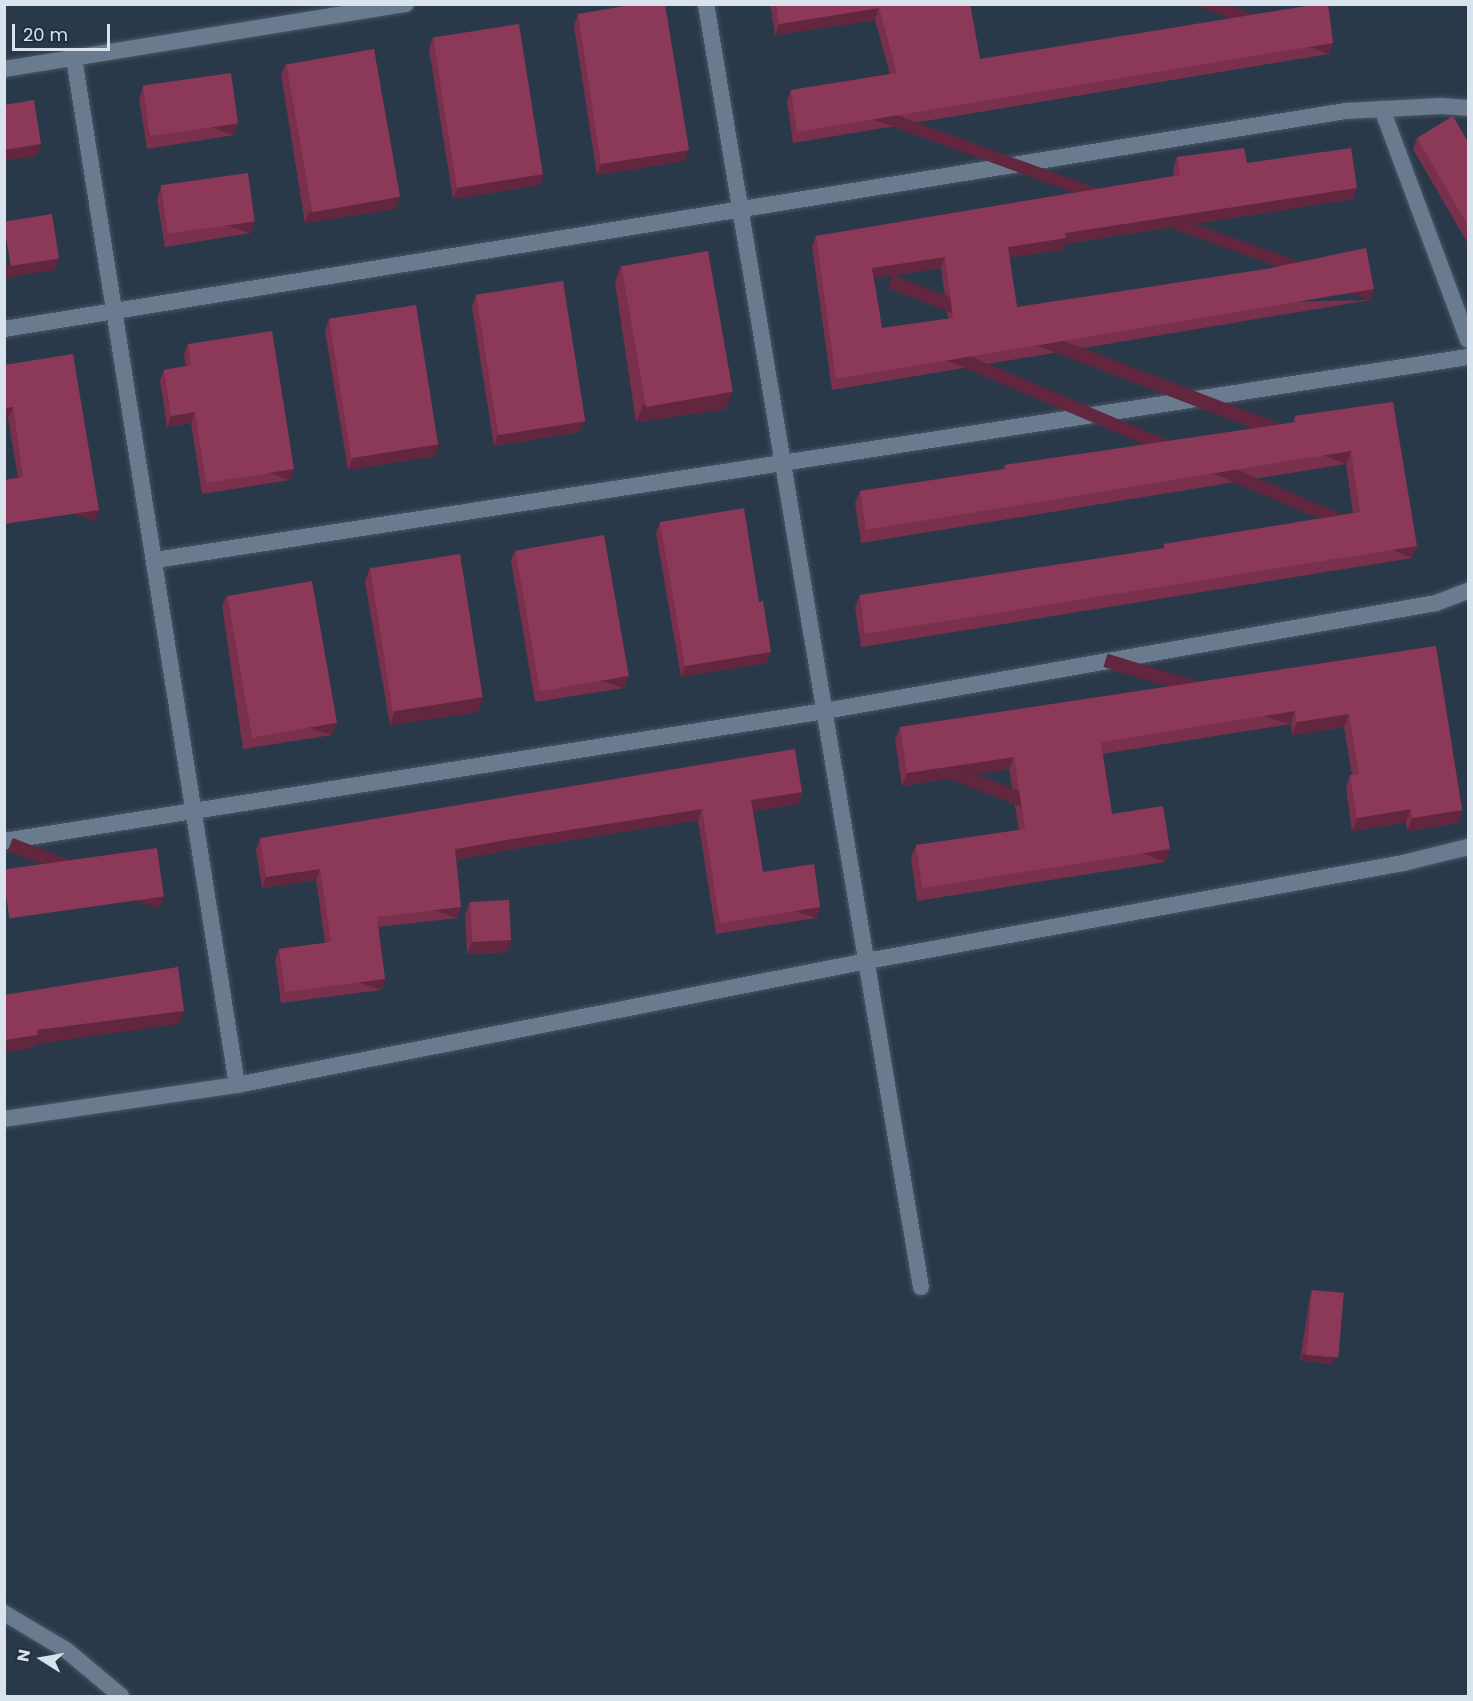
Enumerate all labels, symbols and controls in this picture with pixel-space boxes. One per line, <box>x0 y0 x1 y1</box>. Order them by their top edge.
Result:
scale bar <box>15 12 112 50</box>
text: 20 m <box>23 22 68 47</box>
north arrow <box>12 1629 72 1689</box>
text: N <box>11 1647 36 1664</box>

